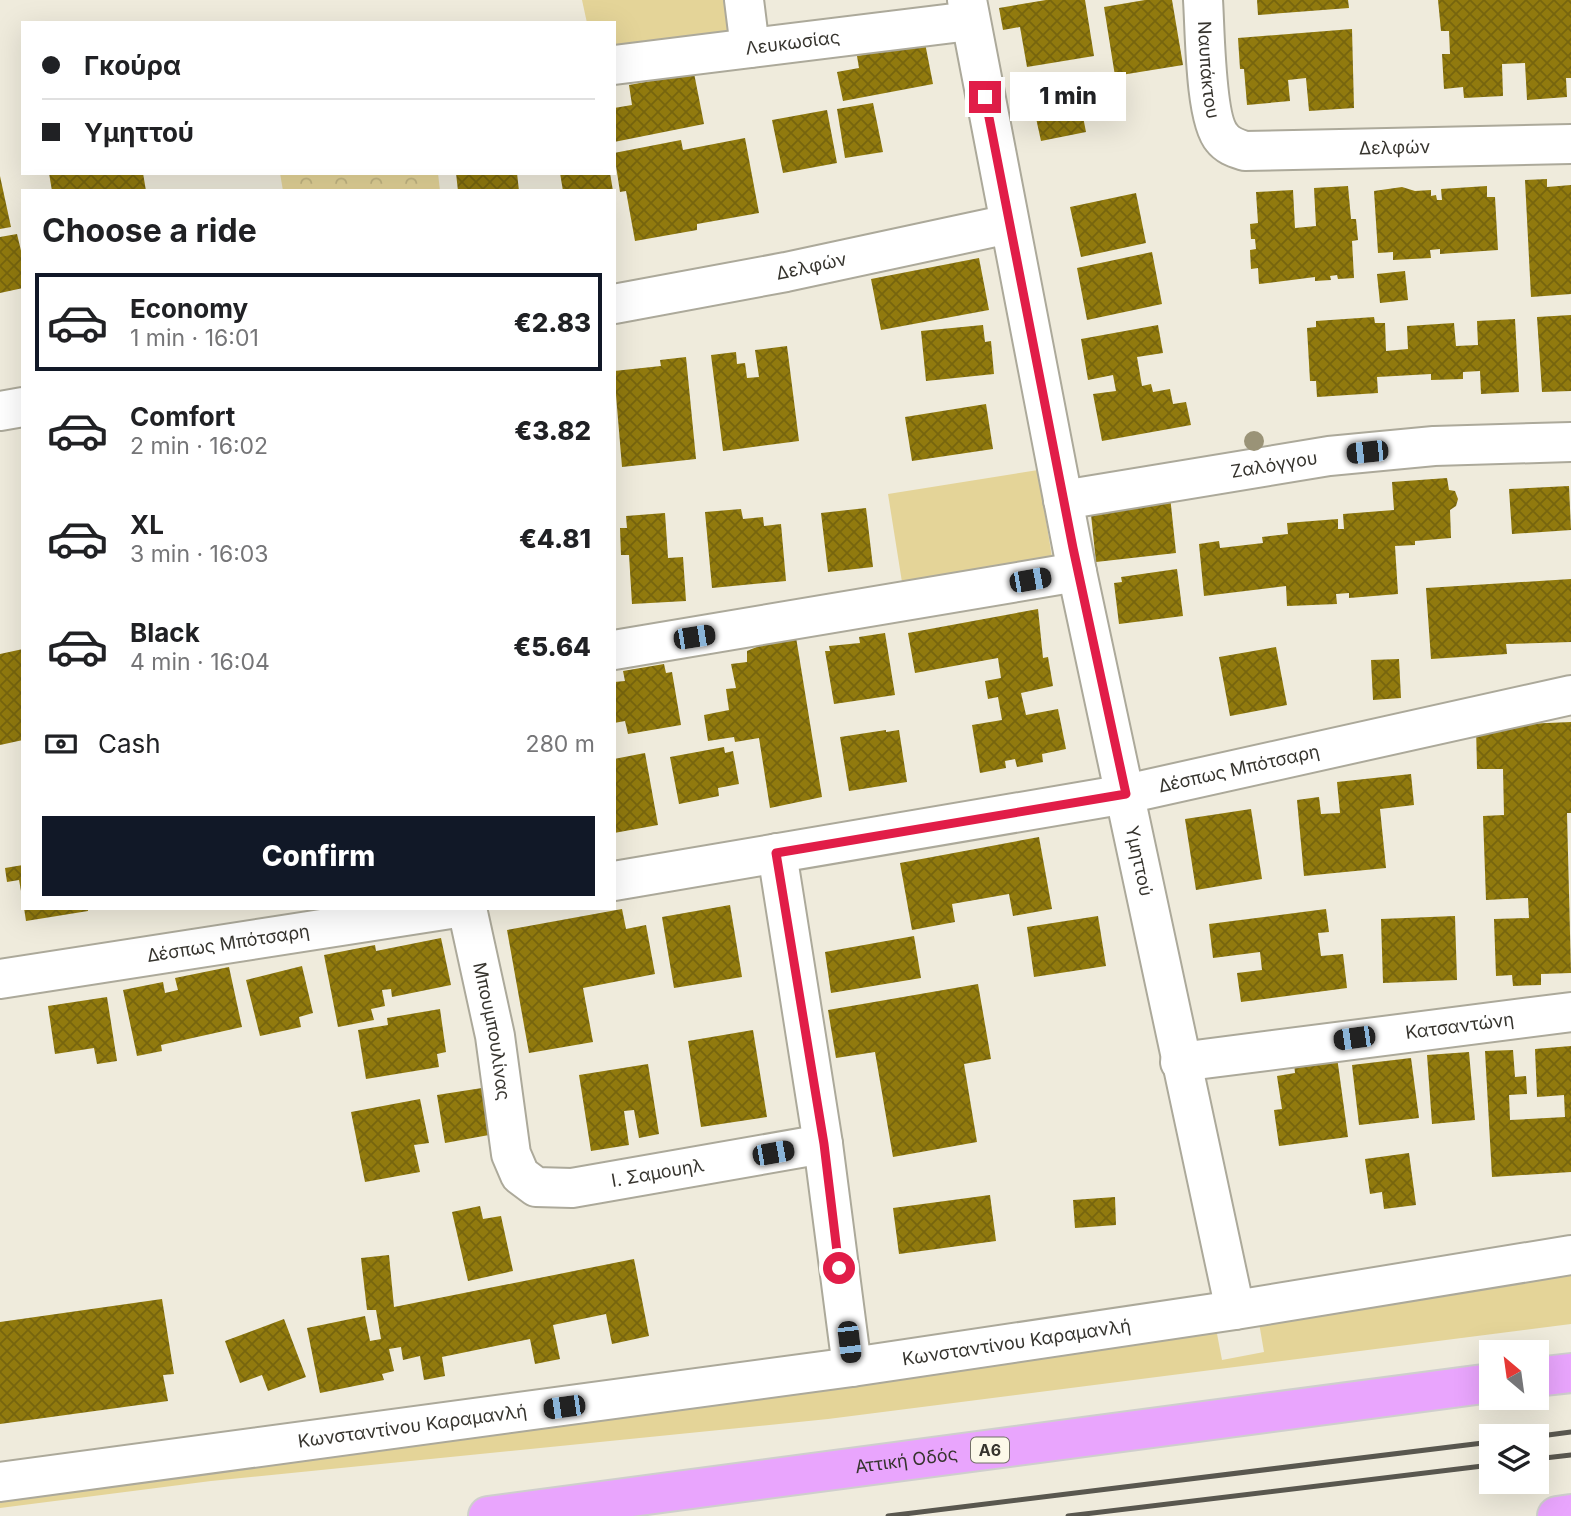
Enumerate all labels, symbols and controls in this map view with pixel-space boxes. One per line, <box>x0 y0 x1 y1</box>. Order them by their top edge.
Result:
street label: Ναυπάκτου <box>1194 21 1224 120</box>
street label: Λευκωσίας <box>744 26 841 59</box>
text: Γκούρα <box>84 50 181 81</box>
callout: 1 min <box>1010 72 1125 122</box>
route end <box>969 81 1001 113</box>
text: 1 min <box>1039 82 1097 110</box>
text: Υμηττού <box>84 117 194 148</box>
street label: Δελφών <box>1359 136 1431 159</box>
text: Choose a ride <box>42 211 257 250</box>
street label: Δελφών <box>774 248 849 284</box>
icon: car <box>46 291 109 354</box>
text: Economy <box>130 293 248 324</box>
text: €2.83 <box>514 307 591 338</box>
text: 1 min · 16:01 <box>130 324 259 352</box>
icon: car <box>46 399 109 462</box>
text: Comfort <box>130 401 235 432</box>
text: €3.82 <box>514 415 591 446</box>
text: 2 min · 16:02 <box>130 432 268 460</box>
car <box>1346 439 1389 465</box>
street label: Ζαλόγγου <box>1229 447 1319 482</box>
icon: car <box>46 507 109 570</box>
text: XL <box>130 509 164 540</box>
text: €4.81 <box>519 523 591 554</box>
text: 3 min · 16:03 <box>130 540 269 568</box>
car <box>1008 566 1053 594</box>
icon: car <box>46 615 109 678</box>
text: Black <box>130 617 200 648</box>
car <box>672 623 717 651</box>
text: €5.64 <box>513 631 591 662</box>
text: 4 min · 16:04 <box>130 648 270 676</box>
icon: cash <box>42 725 80 763</box>
text: Cash <box>98 728 161 759</box>
text: 280 m <box>526 730 595 758</box>
street label: Δέσπως Μπότσαρη <box>1156 740 1321 796</box>
button: Confirm <box>42 816 595 896</box>
street label: Υμηττού <box>1122 824 1157 898</box>
street label: Δέσπως Μπότσαρη <box>145 920 311 966</box>
street label: Μπουμπουλίνας <box>469 960 515 1102</box>
street label: Κατσαντώνη <box>1404 1008 1515 1043</box>
car <box>1332 1025 1377 1051</box>
car <box>751 1139 796 1167</box>
street label: Ι. Σαμουηλ <box>610 1154 706 1191</box>
route start <box>823 1252 855 1284</box>
street label: Κωνσταντίνου Καραμανλή <box>901 1315 1132 1369</box>
car <box>837 1320 862 1364</box>
north arrow <box>1479 1340 1549 1410</box>
map controls <box>1479 1340 1549 1494</box>
car <box>542 1394 587 1420</box>
street label: Κωνσταντίνου Καραμανλή <box>296 1400 528 1452</box>
button: layers <box>1479 1424 1549 1494</box>
road number: Α6 <box>971 1438 1009 1462</box>
street label: Αττική Οδός <box>854 1443 959 1477</box>

